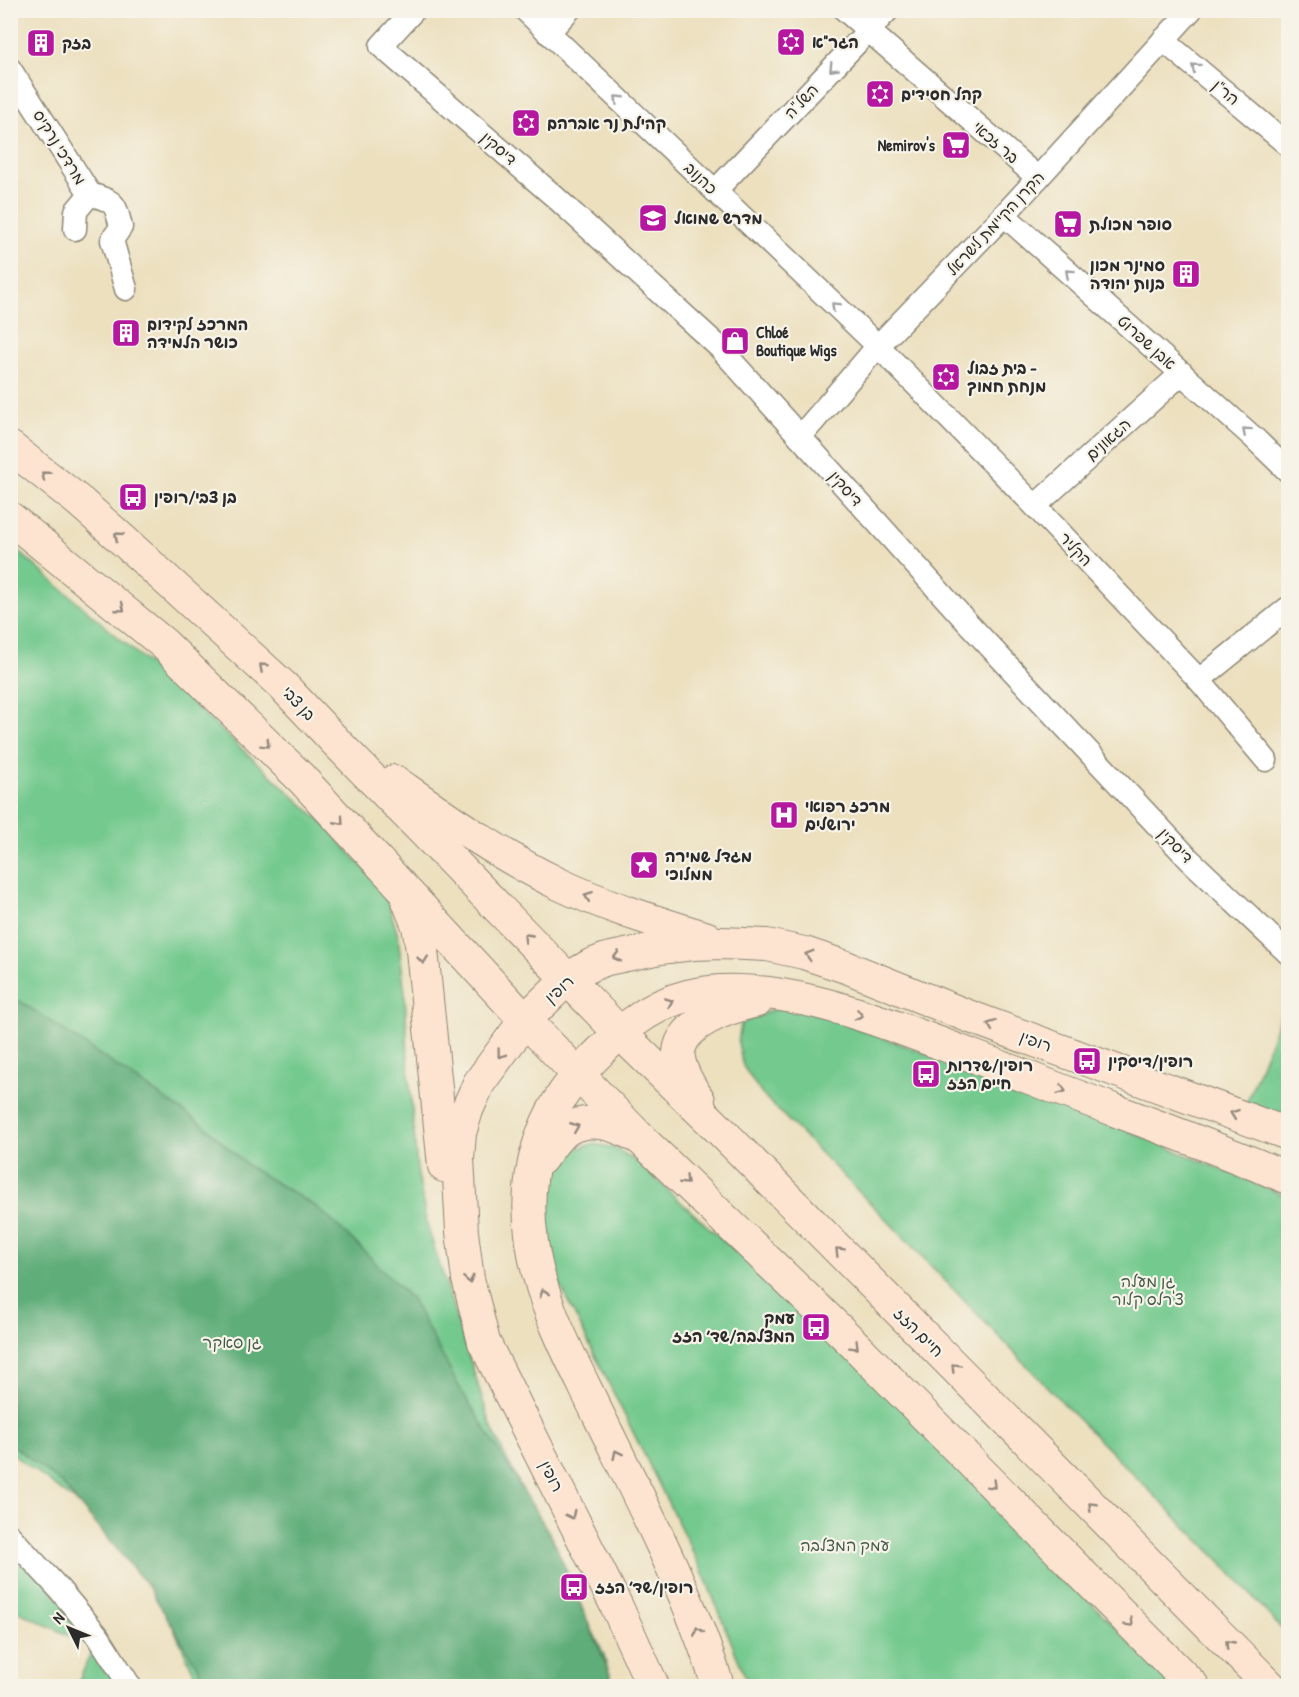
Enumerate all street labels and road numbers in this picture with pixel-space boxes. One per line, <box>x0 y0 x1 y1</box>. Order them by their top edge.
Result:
street label: הר"ן <box>1208 74 1244 110</box>
street label: השל"ה <box>779 79 823 123</box>
street label: מרדכי נרקיס <box>28 105 92 189</box>
street label: בר זכאי <box>968 116 1024 168</box>
street label: דיסקין <box>476 126 522 170</box>
street label: כהנוב <box>680 157 722 199</box>
street label: הקרן הקיימת לישראל <box>941 166 1049 280</box>
street label: אבן שפרוט <box>1113 310 1181 374</box>
street label: הגאונים <box>1081 413 1135 465</box>
street label: דיסקין <box>824 465 868 511</box>
street label: הקליר <box>1055 527 1097 571</box>
street label: בן צבי <box>277 681 321 725</box>
street label: דיסקין <box>1154 822 1198 868</box>
street label: רופין <box>540 970 578 1008</box>
street label: רופין <box>1017 1025 1055 1057</box>
street label: חיים הזז <box>889 1302 949 1362</box>
street label: רופין <box>535 1456 569 1496</box>

